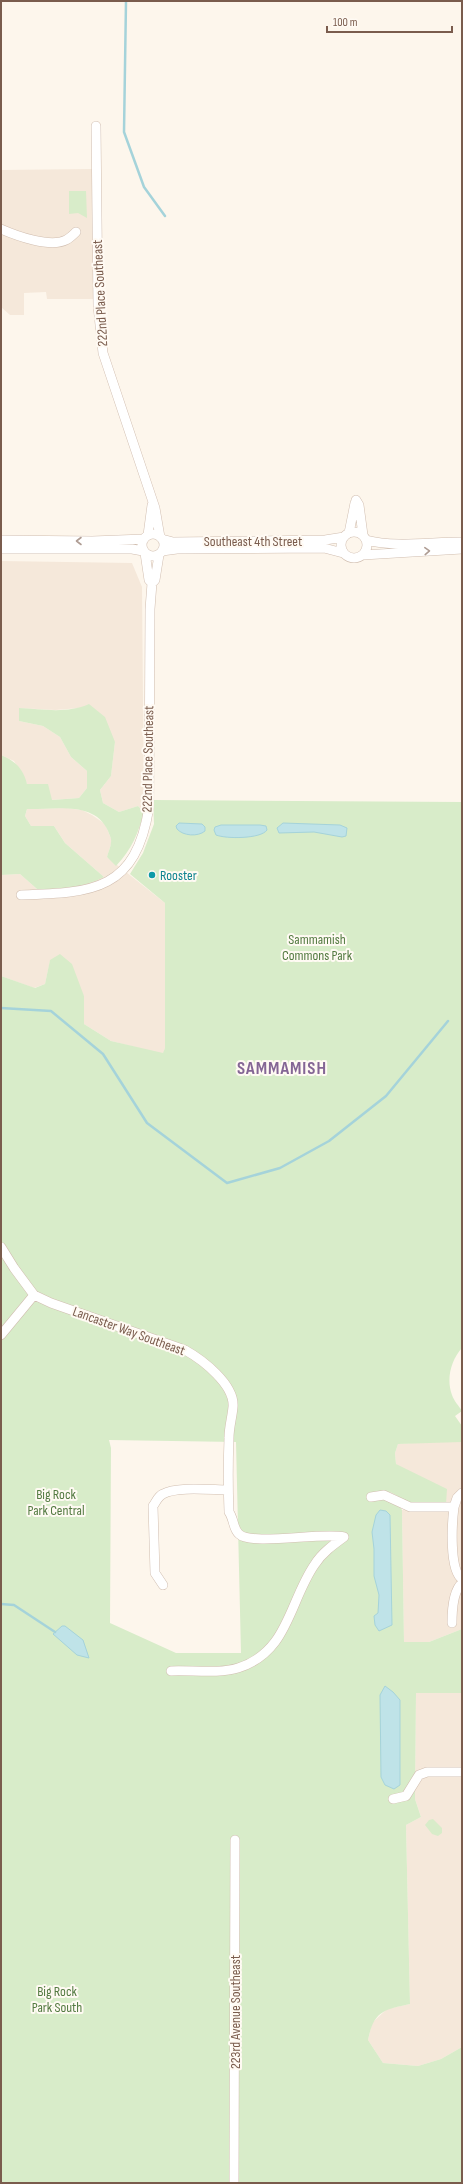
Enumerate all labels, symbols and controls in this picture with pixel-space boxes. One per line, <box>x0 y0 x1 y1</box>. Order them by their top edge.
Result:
scale bar <box>327 8 452 34</box>
text: 100 m <box>333 15 358 30</box>
street label: 222nd Place Southeast <box>89 239 111 347</box>
street label: Southeast 4th Street <box>204 533 302 550</box>
one-way arrow <box>76 537 82 545</box>
one-way arrow <box>424 547 430 555</box>
street label: 222nd Place Southeast <box>139 705 157 813</box>
place label: Rooster <box>160 867 197 884</box>
marker: Rooster <box>147 870 157 880</box>
park label: Sammamish Commons Park <box>282 931 353 964</box>
district label: SAMMAMISH <box>237 1058 327 1079</box>
street label: Lancaster Way Southeast <box>70 1303 188 1359</box>
park label: Big Rock Park Central <box>27 1486 85 1519</box>
street label: 223rd Avenue Southeast <box>227 1955 244 2069</box>
park label: Big Rock Park South <box>32 1983 82 2016</box>

